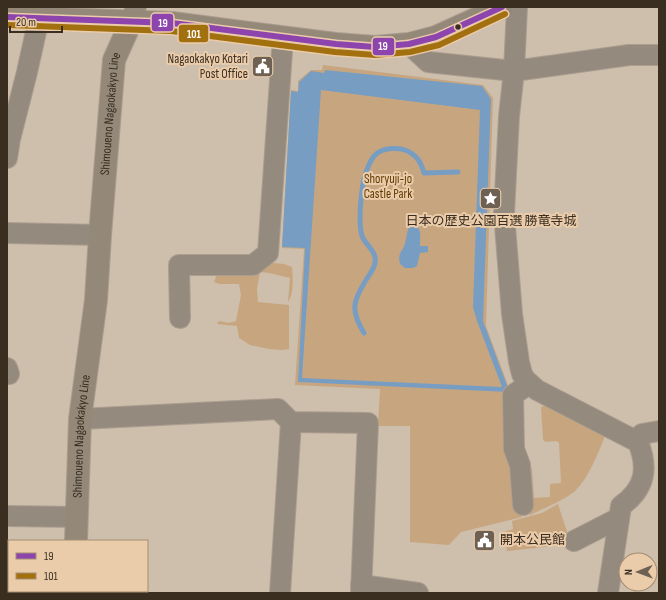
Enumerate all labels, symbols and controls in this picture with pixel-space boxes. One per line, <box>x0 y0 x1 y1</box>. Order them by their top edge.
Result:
scale bar <box>10 8 62 34</box>
line badge: 19 <box>151 13 174 32</box>
text: 20 m <box>16 15 36 30</box>
text: 19 <box>158 17 168 30</box>
unlabelled marker <box>453 22 463 32</box>
line badge: 101 <box>178 24 209 43</box>
text: 101 <box>187 28 202 41</box>
line badge: 19 <box>372 37 395 56</box>
text: 19 <box>378 40 388 53</box>
street label: Shimoueno Nagaokakyo Line <box>97 49 125 176</box>
place label: Nagaokakyo Kotari Post Office <box>168 51 248 82</box>
public building icon: Nagaokakyo Kotari Post Office <box>250 53 276 79</box>
park label: Shoryuji-jo Castle Park <box>364 171 412 202</box>
place icon: 日本の歴史公園百選 勝竜寺城 <box>478 186 504 212</box>
place label: 日本の歴史公園百選 勝竜寺城 <box>405 213 577 229</box>
street label: Shimoueno Nagaokakyo Line <box>69 374 94 498</box>
public building icon: 開本公民館 <box>472 527 498 553</box>
place label: 開本公民館 <box>500 532 565 548</box>
legend <box>8 540 148 592</box>
text: 19 <box>44 549 54 564</box>
north arrow <box>618 552 658 592</box>
text: 101 <box>44 569 59 584</box>
text: N <box>622 569 635 575</box>

